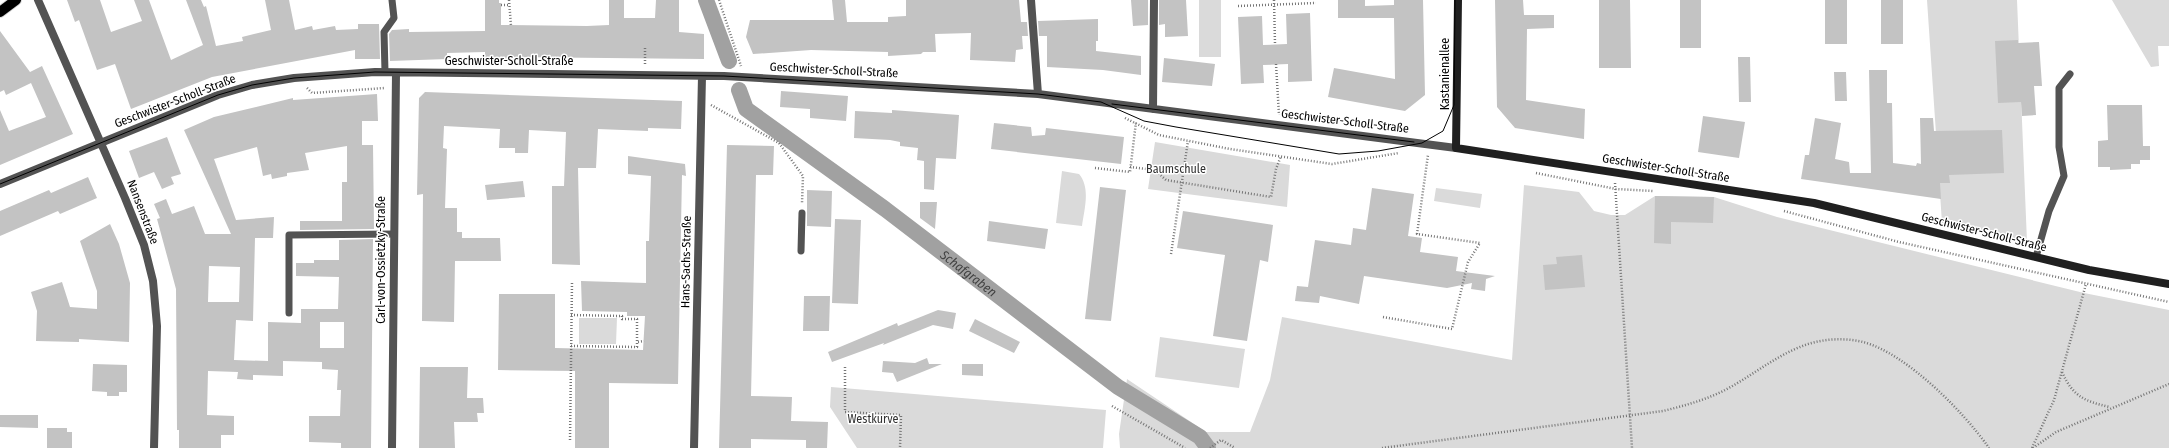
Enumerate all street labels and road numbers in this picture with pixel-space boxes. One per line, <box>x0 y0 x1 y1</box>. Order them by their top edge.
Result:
street label: Kastanienallee <box>1438 38 1452 110</box>
street label: Geschwister-Scholl-Straße <box>445 54 573 68</box>
street label: Geschwister-Scholl-Straße <box>769 60 899 80</box>
street label: Geschwister-Scholl-Straße <box>112 71 238 131</box>
street label: Geschwister-Scholl-Straße <box>1280 106 1410 136</box>
street label: Geschwister-Scholl-Straße <box>1601 151 1731 185</box>
street label: Nansenstraße <box>124 178 162 246</box>
street label: Carl-von-Ossietzky-Straße <box>374 196 388 324</box>
street label: Geschwister-Scholl-Straße <box>1920 210 2048 254</box>
street label: Hans-Sachs-Straße <box>678 216 694 308</box>

